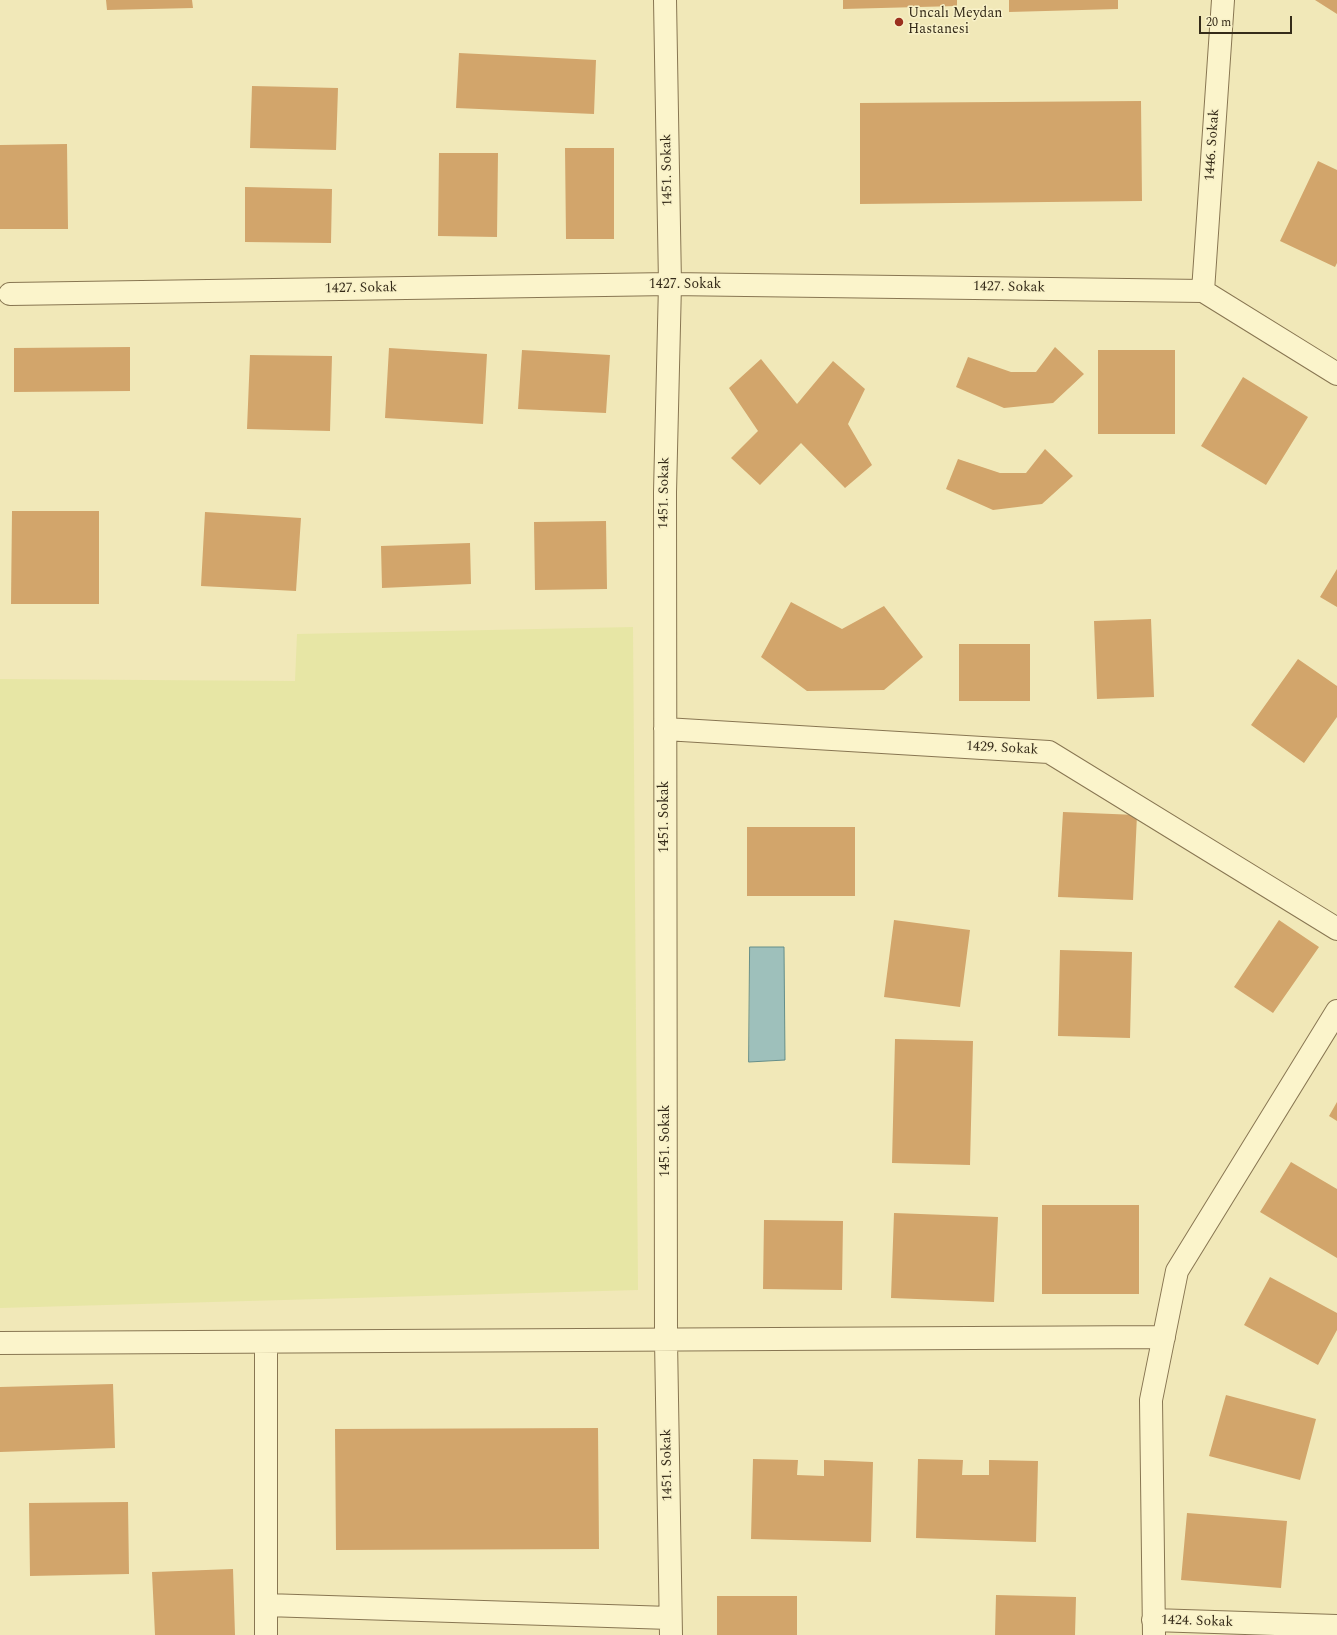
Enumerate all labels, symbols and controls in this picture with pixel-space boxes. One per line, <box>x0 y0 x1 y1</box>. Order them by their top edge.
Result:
place label: Uncalı Meydan Hastanesi <box>908 6 1002 38</box>
scale bar <box>1201 8 1294 34</box>
text: 20 m <box>1206 13 1231 32</box>
marker: Uncalı Meydan Hastanesi <box>893 16 905 28</box>
street label: 1446. Sokak <box>1202 108 1224 182</box>
street label: 1451. Sokak <box>659 134 677 206</box>
street label: 1427. Sokak <box>649 277 721 293</box>
street label: 1427. Sokak <box>973 279 1045 297</box>
street label: 1427. Sokak <box>325 280 397 298</box>
street label: 1451. Sokak <box>656 457 674 529</box>
street label: 1429. Sokak <box>965 739 1039 759</box>
street label: 1451. Sokak <box>657 781 673 853</box>
street label: 1451. Sokak <box>658 1105 674 1177</box>
street label: 1451. Sokak <box>659 1429 677 1501</box>
street label: 1424. Sokak <box>1160 1612 1234 1632</box>

